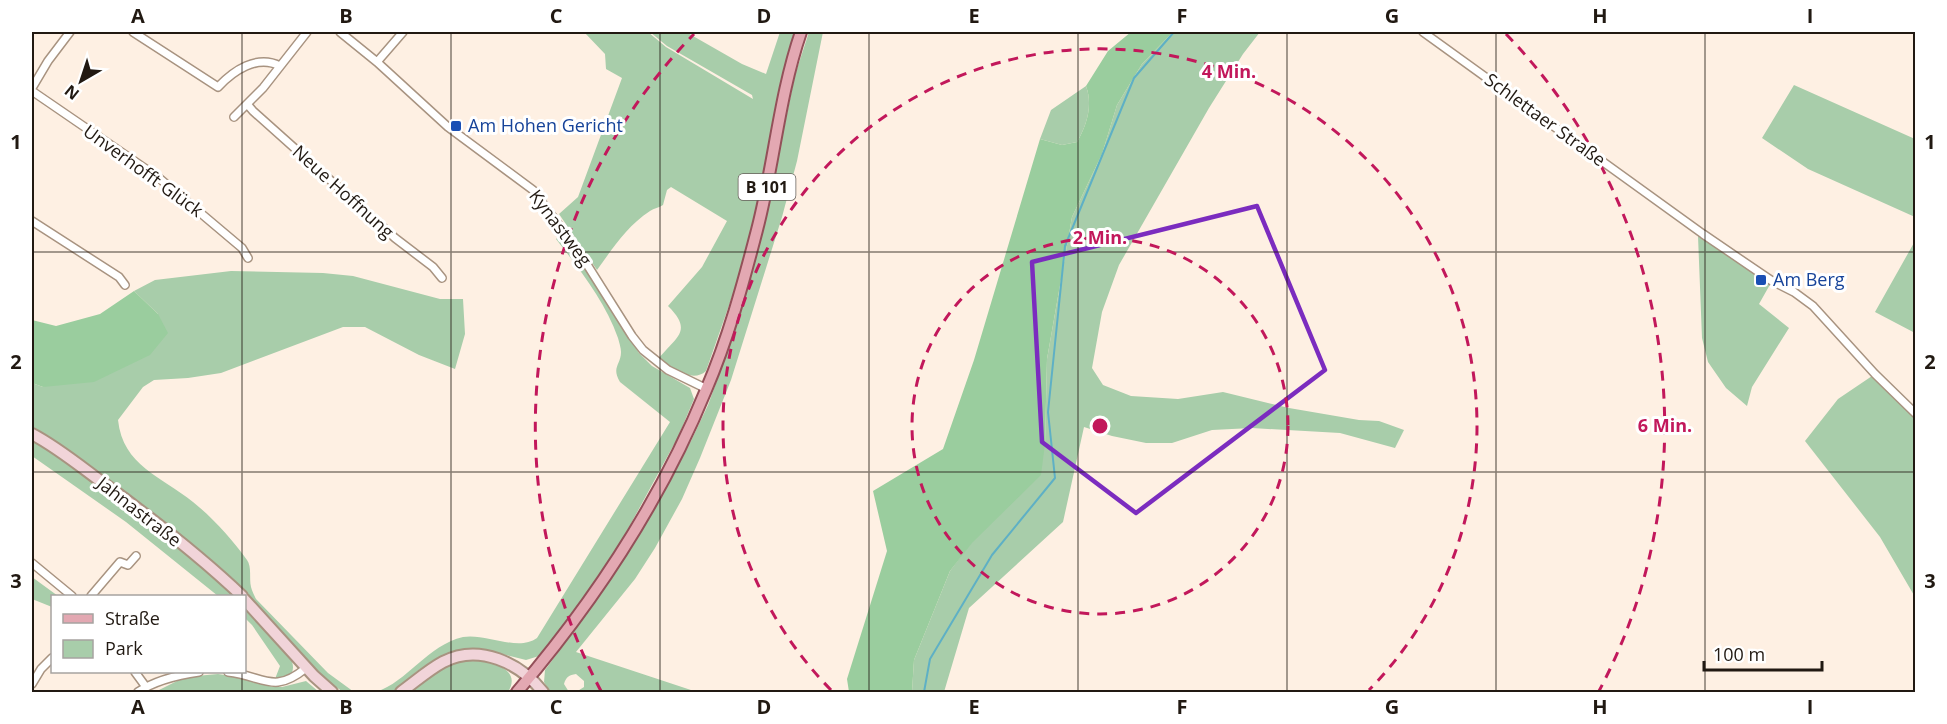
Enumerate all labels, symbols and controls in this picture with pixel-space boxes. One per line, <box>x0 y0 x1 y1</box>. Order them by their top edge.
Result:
text: A <box>131 2 145 29</box>
text: B <box>339 2 353 29</box>
text: C <box>550 2 563 29</box>
text: D <box>757 2 771 29</box>
text: E <box>968 2 980 29</box>
text: F <box>1177 2 1187 29</box>
text: G <box>1385 2 1399 29</box>
text: H <box>1592 2 1608 29</box>
text: I <box>1807 2 1813 29</box>
north arrow <box>51 51 111 111</box>
text: 4 Min. <box>1202 59 1256 83</box>
street label: Schlettaer Straße <box>1480 67 1611 171</box>
text: N <box>60 80 84 105</box>
place label: Am Hohen Gericht <box>468 113 623 137</box>
street label: Unverhofft Glück <box>79 119 209 222</box>
marker: Am Hohen Gericht <box>449 119 463 133</box>
text: 1 <box>10 128 22 155</box>
text: 1 <box>1924 128 1936 155</box>
street label: Neue Hoffnung <box>288 139 400 243</box>
road number: B 101 <box>738 174 795 200</box>
street label: Kynastweg <box>524 184 598 271</box>
text: 2 Min. <box>1073 225 1127 249</box>
place label: Am Berg <box>1773 267 1845 291</box>
marker: Am Berg <box>1754 273 1768 287</box>
text: 2 <box>10 348 22 375</box>
text: 2 <box>1924 348 1936 375</box>
text: 6 Min. <box>1638 413 1692 437</box>
centre of rings <box>1090 416 1110 436</box>
street label: Jahnastraße <box>91 470 187 552</box>
text: 3 <box>10 567 22 594</box>
text: 3 <box>1924 567 1936 594</box>
legend <box>51 595 246 673</box>
text: Straße <box>105 606 160 630</box>
scale bar <box>1704 634 1822 672</box>
text: Park <box>105 636 143 660</box>
text: 100 m <box>1713 642 1765 666</box>
text: A <box>131 693 145 720</box>
text: B <box>339 693 353 720</box>
text: C <box>550 693 563 720</box>
text: D <box>757 693 771 720</box>
text: E <box>968 693 980 720</box>
text: F <box>1177 693 1187 720</box>
text: G <box>1385 693 1399 720</box>
text: H <box>1592 693 1608 720</box>
text: I <box>1807 693 1813 720</box>

